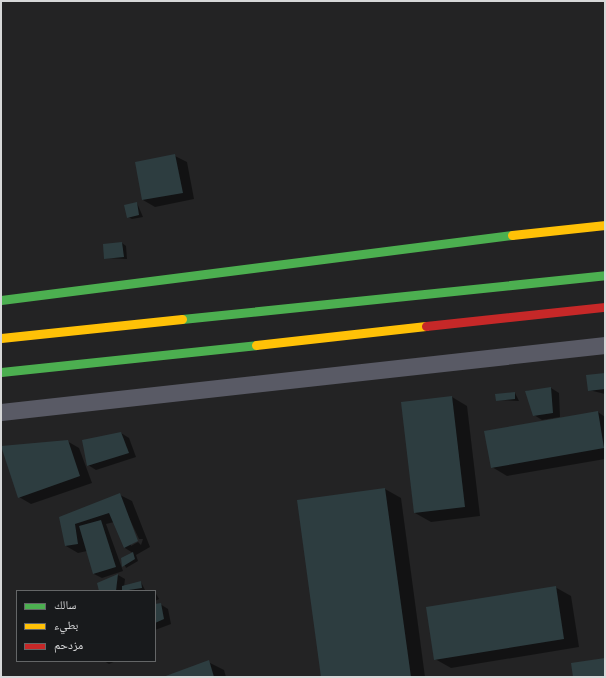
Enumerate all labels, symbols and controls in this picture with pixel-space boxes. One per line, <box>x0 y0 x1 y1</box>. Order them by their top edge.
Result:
legend <box>16 590 156 662</box>
text: سالك <box>54 596 76 615</box>
text: بطيء <box>54 616 78 635</box>
text: مزدحم <box>54 636 83 655</box>

